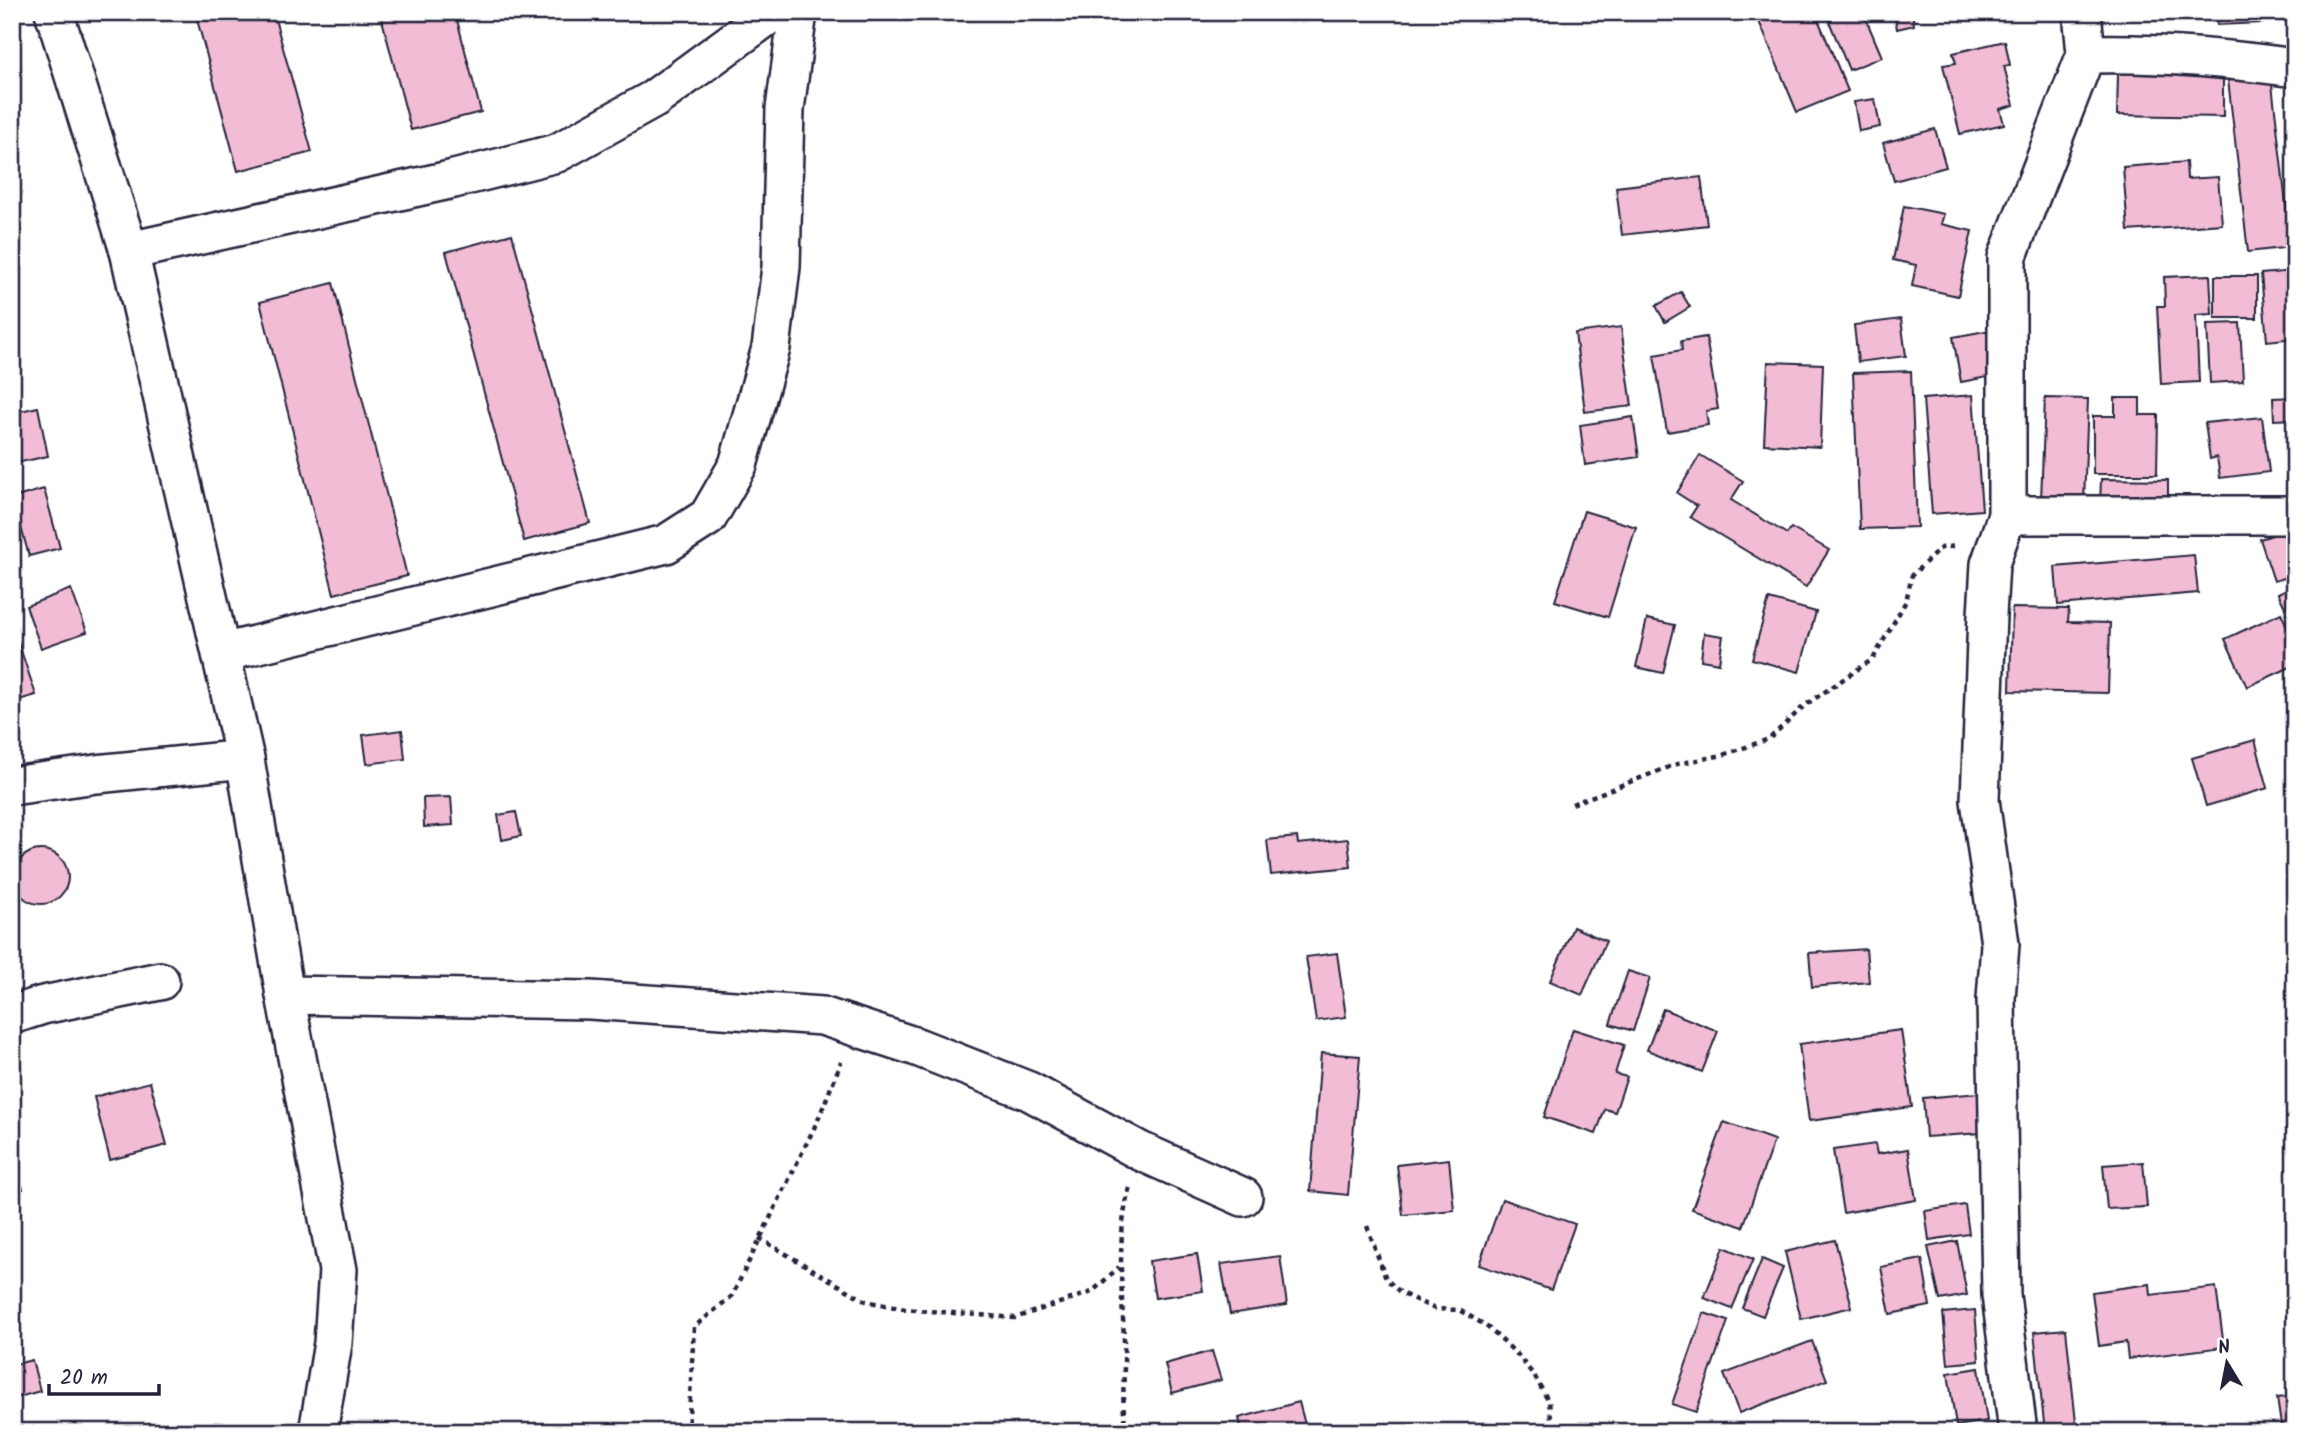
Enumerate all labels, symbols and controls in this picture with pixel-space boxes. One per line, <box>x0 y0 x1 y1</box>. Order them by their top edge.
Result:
north arrow <box>2192 1328 2262 1398</box>
text: N <box>2216 1332 2233 1364</box>
scale bar <box>49 1353 159 1397</box>
text: 20 m <box>60 1362 108 1395</box>

